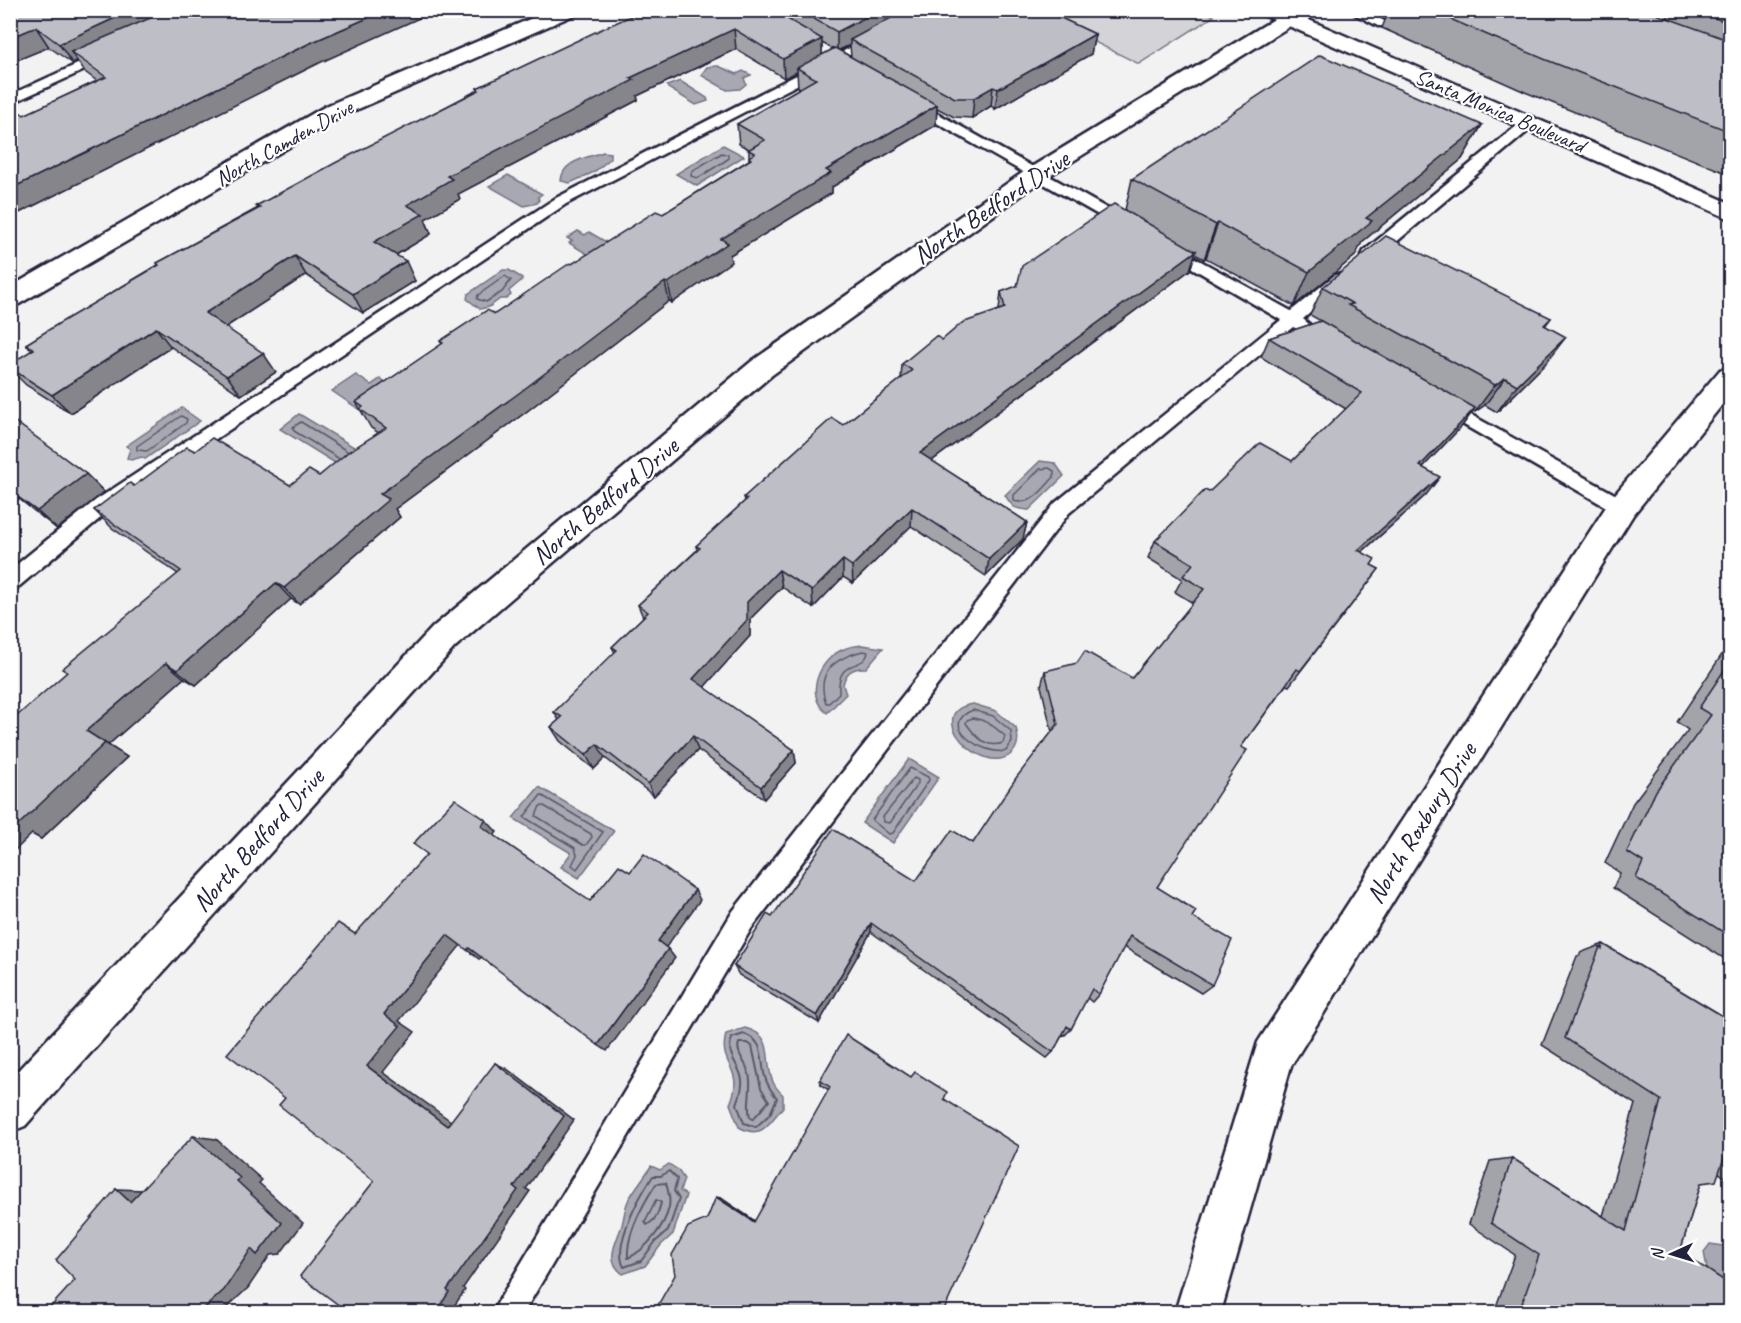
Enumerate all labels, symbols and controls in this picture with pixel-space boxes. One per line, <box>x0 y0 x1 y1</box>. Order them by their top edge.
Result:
street label: Santa Monica Boulevard <box>1411 63 1592 161</box>
street label: North Camden Drive <box>210 93 360 193</box>
street label: North Bedford Drive <box>906 142 1077 271</box>
street label: North Bedford Drive <box>525 429 686 572</box>
street label: North Roxbury Drive <box>1358 735 1484 910</box>
street label: North Bedford Drive <box>185 760 332 919</box>
north arrow <box>1642 1224 1702 1284</box>
text: N <box>1647 1246 1668 1261</box>

